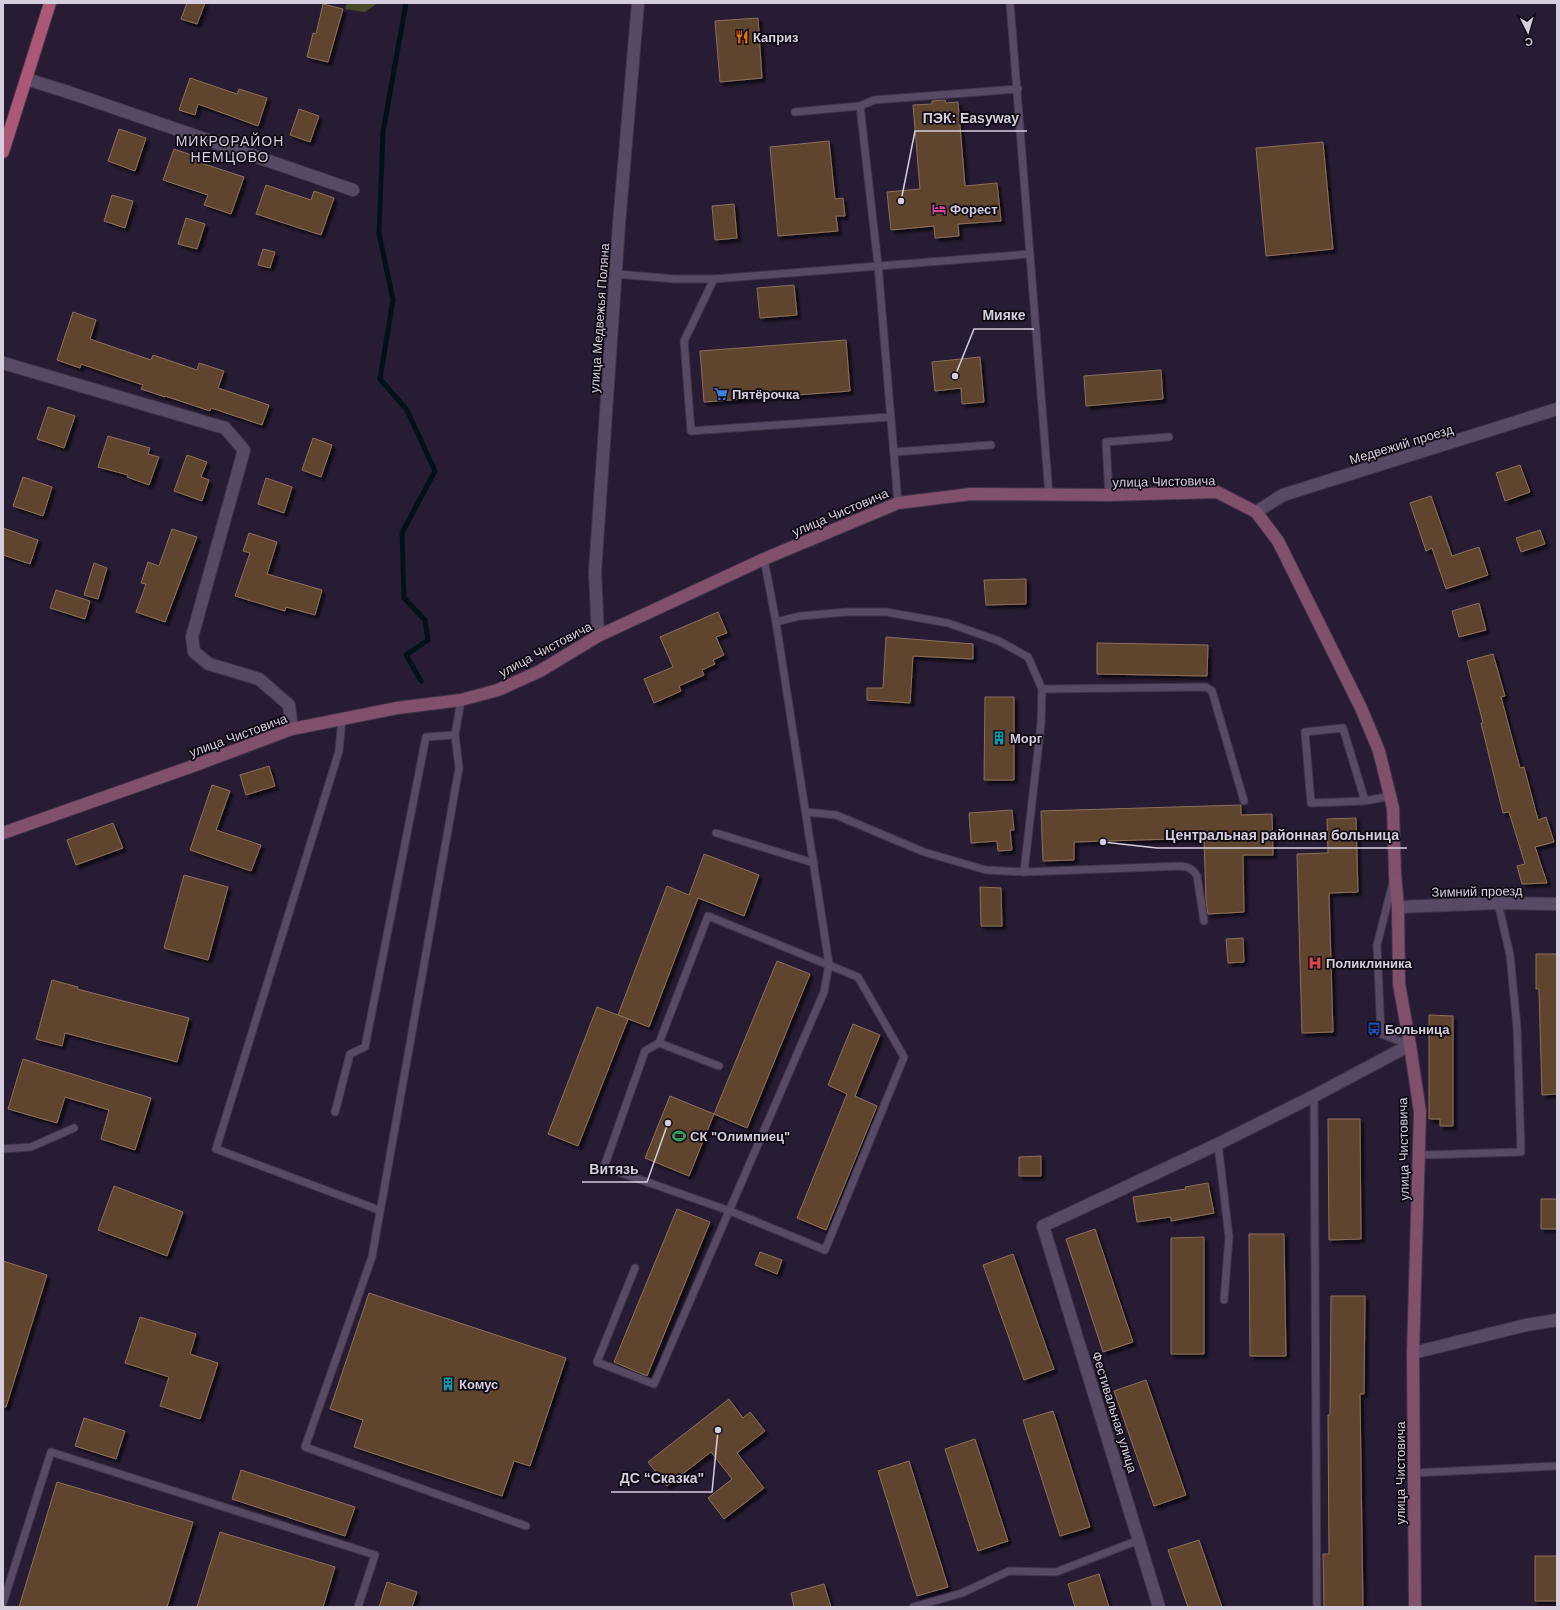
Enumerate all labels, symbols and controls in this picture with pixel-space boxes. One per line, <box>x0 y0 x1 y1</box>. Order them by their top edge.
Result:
north arrow <box>1508 12 1548 52</box>
restaurant icon: Каприз <box>734 29 750 45</box>
place label: Каприз <box>753 30 799 45</box>
text: С <box>1524 36 1533 48</box>
callout: ПЭК: Easyway <box>915 105 1027 131</box>
text: ПЭК: Easyway <box>923 110 1019 126</box>
district label: МИКРОРАЙОН НЕМЦОВО <box>176 132 284 165</box>
hotel icon: Форест <box>931 201 947 217</box>
place label: Форест <box>950 202 998 217</box>
street label: улица Медвежья Поляна <box>587 242 612 393</box>
callout: Мияке <box>974 303 1034 329</box>
text: Мияке <box>982 307 1026 323</box>
supermarket icon: Пятёрочка <box>713 386 729 402</box>
place label: Пятёрочка <box>732 387 800 402</box>
street label: Медвежий проезд <box>1347 421 1455 467</box>
street label: улица Чистовича <box>1112 473 1216 490</box>
street label: улица Чистовича <box>790 485 891 539</box>
street label: улица Чистовича <box>496 618 595 680</box>
street label: улица Чистовича <box>187 711 290 760</box>
building icon: Морг <box>991 730 1007 746</box>
place label: Морг <box>1010 731 1043 746</box>
callout: Центральная районная больница <box>1157 822 1407 848</box>
text: Центральная районная больница <box>1165 827 1399 843</box>
street label: Зимний проезд <box>1431 883 1523 900</box>
hospital icon: Поликлиника <box>1307 955 1323 971</box>
place label: Поликлиника <box>1326 956 1412 971</box>
bus stop icon: Больница <box>1366 1021 1382 1037</box>
place label: Больница <box>1385 1022 1450 1037</box>
street label: улица Чистовича <box>1395 1097 1412 1201</box>
sports icon: СК "Олимпиец" <box>671 1128 687 1144</box>
place label: СК "Олимпиец" <box>690 1129 790 1144</box>
callout: Витязь <box>582 1156 647 1182</box>
text: Витязь <box>589 1161 639 1177</box>
street label: Фестивальная улица <box>1089 1350 1140 1475</box>
building icon: Комус <box>440 1376 456 1392</box>
place label: Комус <box>459 1377 498 1392</box>
street label: улица Чистовича <box>1393 1421 1408 1524</box>
callout: ДС “Сказка" <box>611 1466 712 1492</box>
text: ДС “Сказка" <box>620 1470 704 1486</box>

